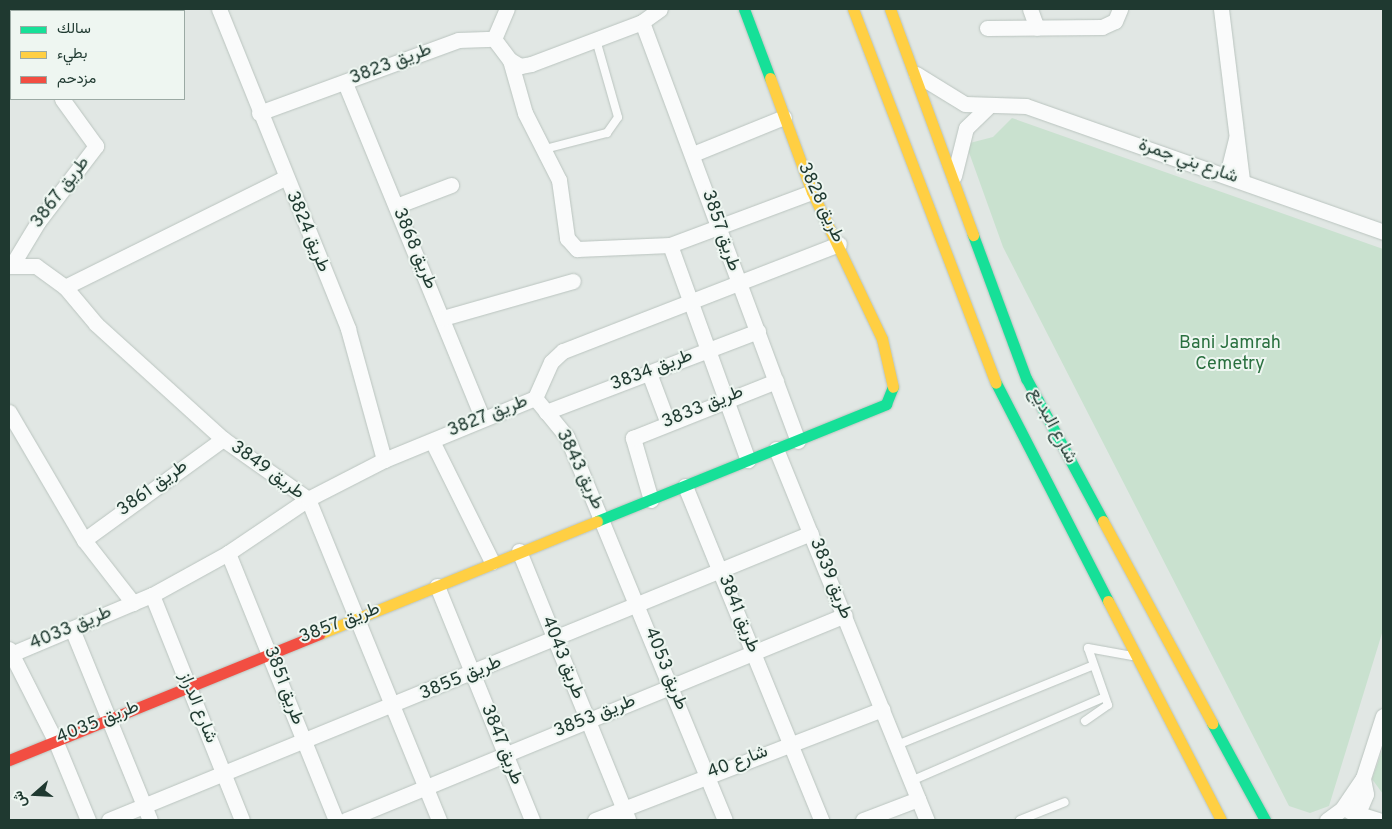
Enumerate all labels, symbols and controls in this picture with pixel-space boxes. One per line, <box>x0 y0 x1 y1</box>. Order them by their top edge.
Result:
legend <box>10 10 185 100</box>
text: سالك <box>57 20 91 39</box>
street label: طريق 3823 <box>347 40 435 90</box>
text: بطيء <box>57 45 87 64</box>
text: مزدحم <box>57 70 96 89</box>
street label: شارع بني جمرة <box>1135 135 1241 189</box>
street label: طريق 3867 <box>27 153 95 233</box>
street label: طريق 3828 <box>792 160 848 246</box>
street label: طريق 3857 <box>696 187 744 275</box>
street label: طريق 3824 <box>280 188 334 276</box>
street label: طريق 3868 <box>387 205 441 293</box>
park label: Bani Jamrah Cemetry <box>1179 334 1281 376</box>
street label: طريق 3834 <box>608 345 696 397</box>
street label: طريق 3833 <box>659 382 747 434</box>
street label: شارع البديع <box>1023 384 1081 468</box>
street label: طريق 3827 <box>445 391 531 443</box>
street label: طريق 3843 <box>550 427 608 513</box>
street label: طريق 3849 <box>226 437 308 505</box>
street label: طريق 3861 <box>114 456 192 522</box>
street label: طريق 3839 <box>804 535 856 623</box>
street label: طريق 3841 <box>713 572 763 656</box>
street label: طريق 3857 <box>297 599 383 649</box>
street label: طريق 4033 <box>27 602 115 656</box>
street label: طريق 4043 <box>536 614 588 702</box>
street label: طريق 4053 <box>639 625 691 713</box>
street label: طريق 3851 <box>258 644 308 728</box>
street label: طريق 3855 <box>417 652 505 706</box>
street label: شارع الدراز <box>173 669 221 747</box>
street label: طريق 3853 <box>551 691 639 743</box>
street label: طريق 4035 <box>54 697 142 749</box>
street label: طريق 3847 <box>475 702 527 788</box>
street label: شارع 40 <box>705 742 771 784</box>
north arrow <box>10 769 60 819</box>
text: ش <box>10 788 31 810</box>

